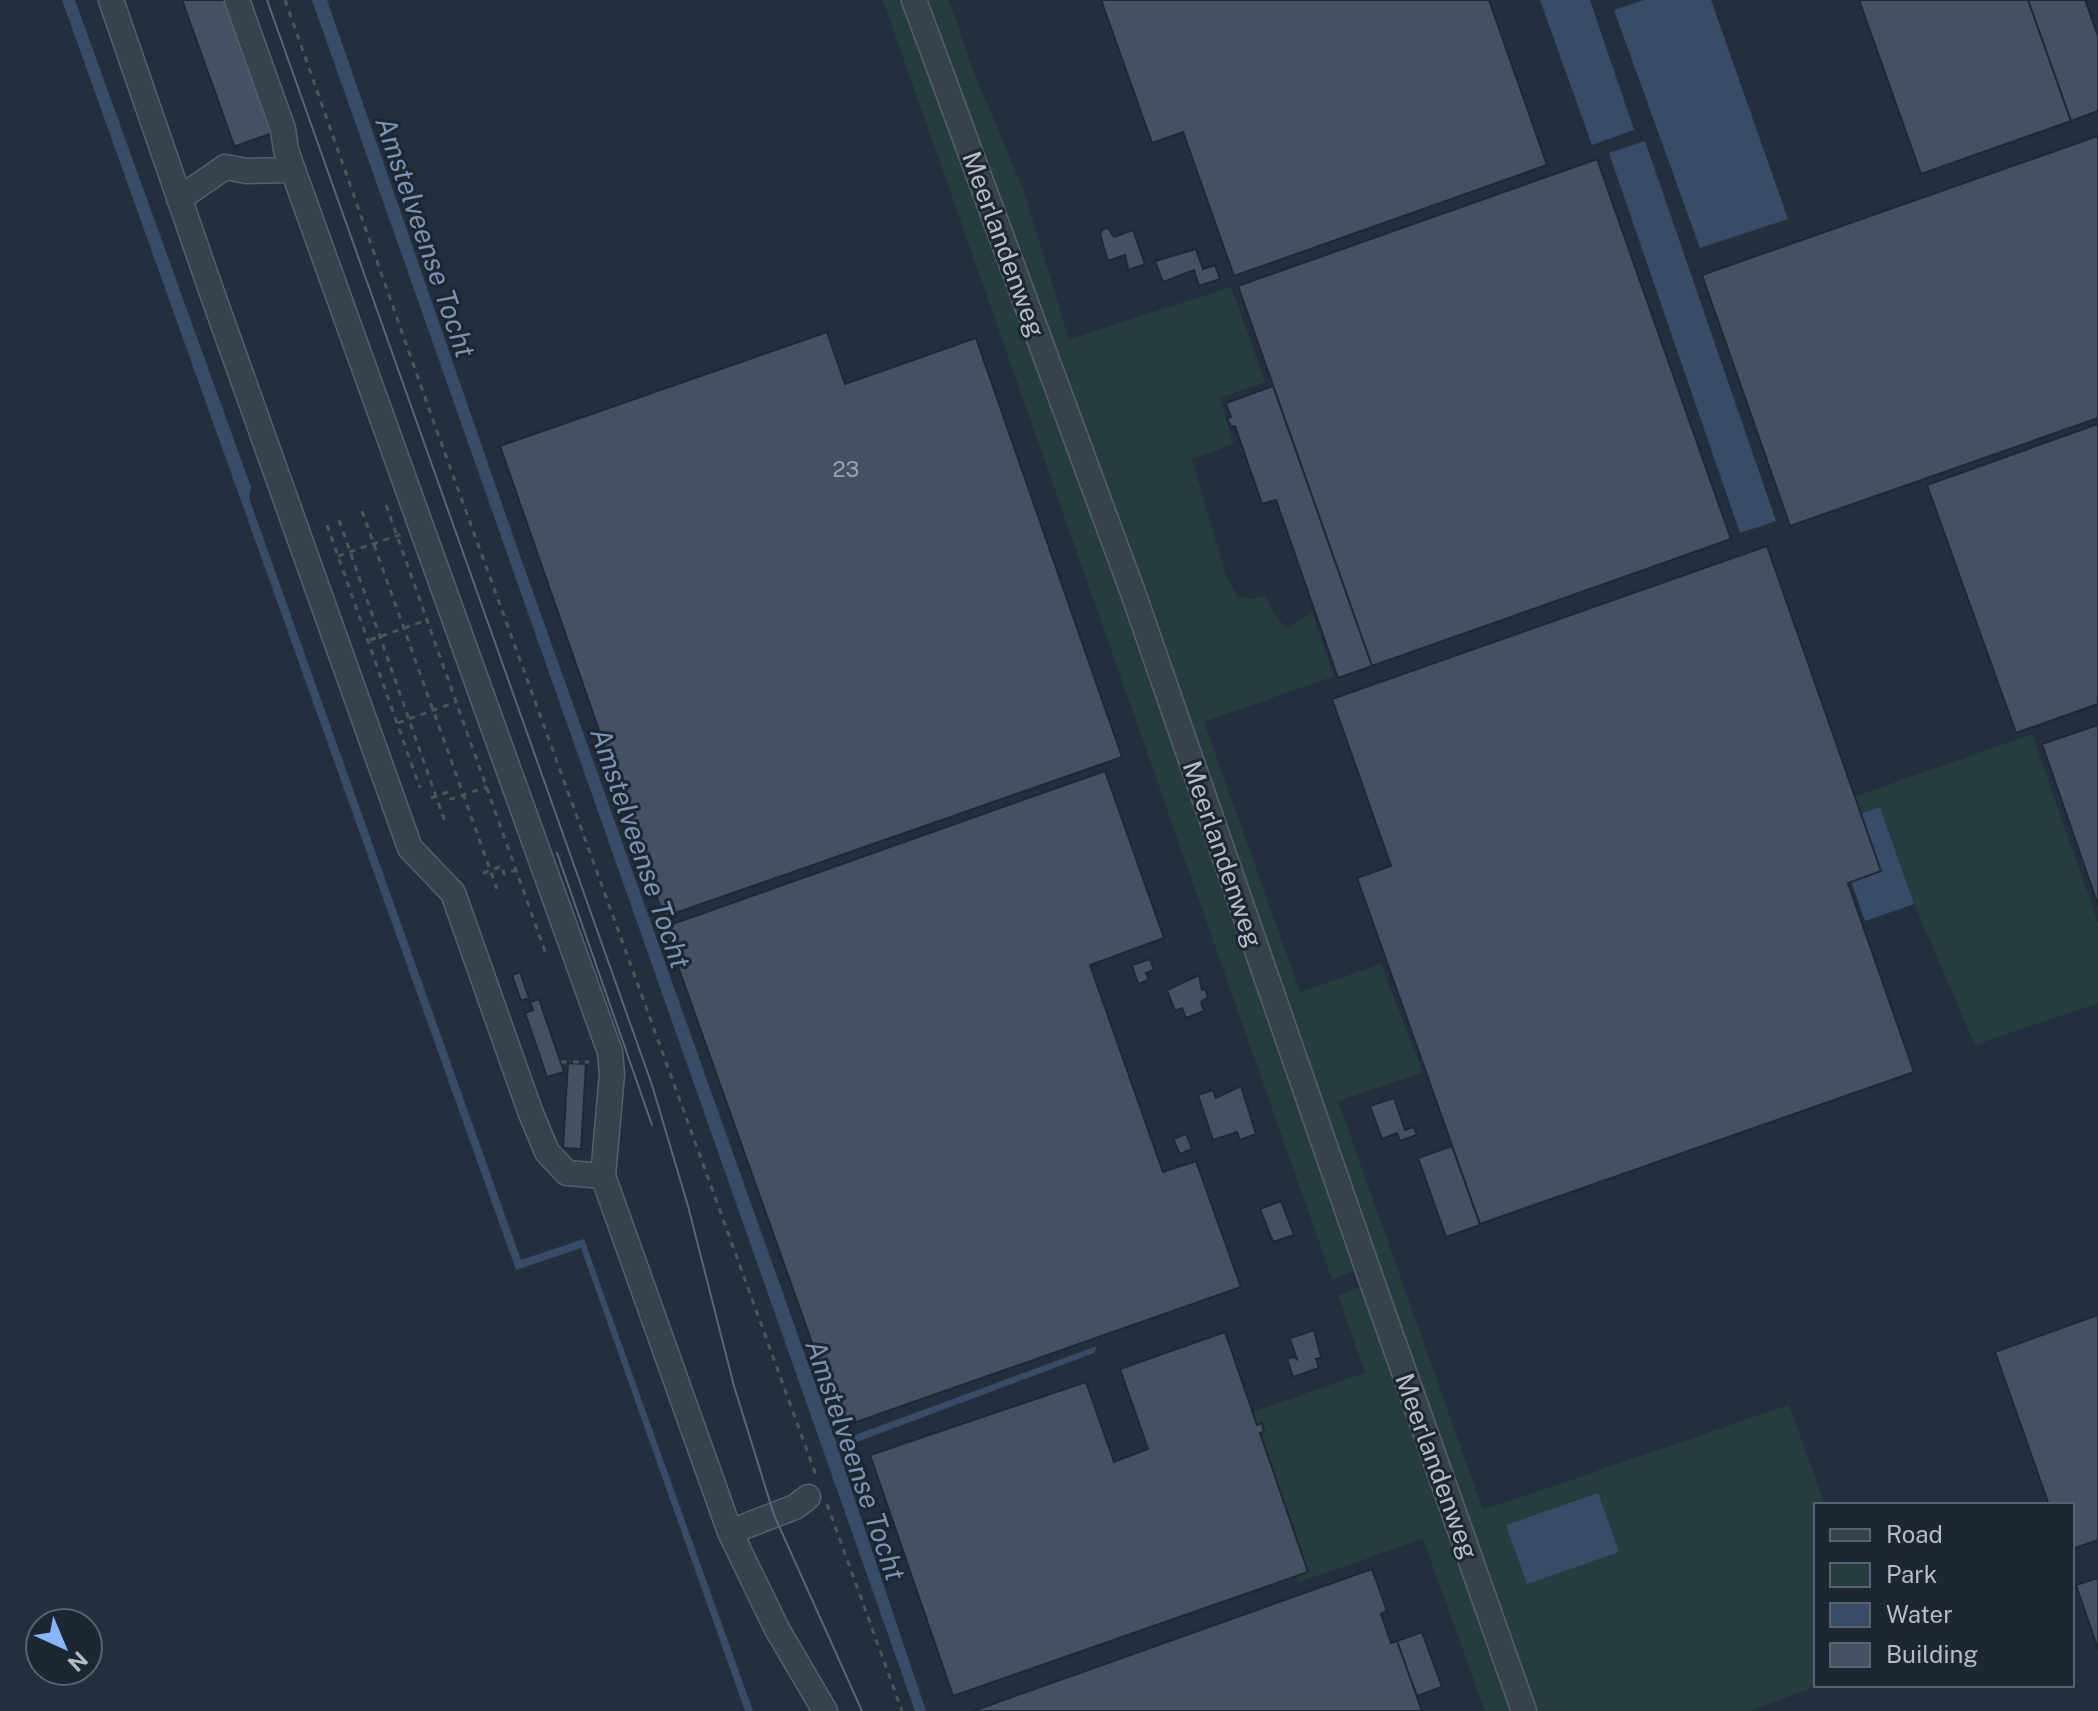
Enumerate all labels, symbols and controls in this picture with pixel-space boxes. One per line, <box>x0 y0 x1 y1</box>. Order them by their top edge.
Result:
water label: Amstelveense Tocht <box>369 112 483 362</box>
street label: Meerlandenweg <box>956 147 1052 341</box>
house number: 23 <box>833 456 859 482</box>
water label: Amstelveense Tocht <box>584 723 698 973</box>
street label: Meerlandenweg <box>1177 757 1269 951</box>
water label: Amstelveense Tocht <box>799 1335 913 1585</box>
street label: Meerlandenweg <box>1389 1369 1485 1563</box>
legend <box>1814 1503 2074 1687</box>
text: Road <box>1886 1520 1943 1548</box>
text: Park <box>1886 1560 1937 1588</box>
text: Water <box>1886 1600 1953 1628</box>
north arrow <box>24 1607 104 1687</box>
text: Building <box>1886 1640 1978 1668</box>
text: N <box>63 1646 93 1677</box>

